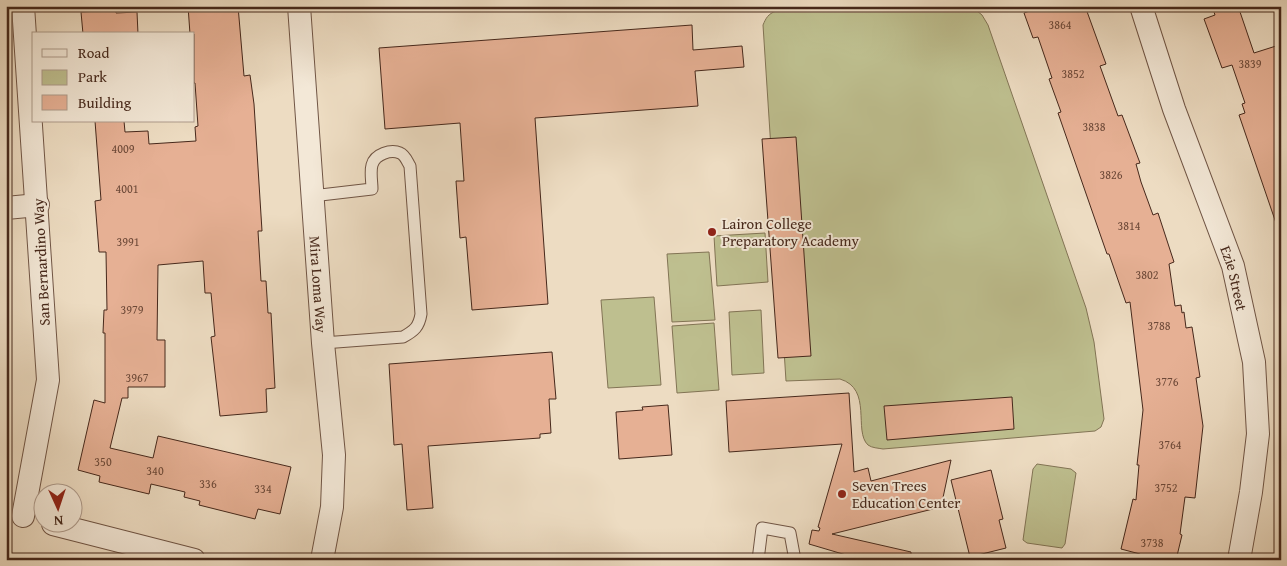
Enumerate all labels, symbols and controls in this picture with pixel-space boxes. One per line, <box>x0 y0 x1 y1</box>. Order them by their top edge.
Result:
house number: 3864 <box>1048 16 1072 33</box>
legend <box>32 32 195 122</box>
text: Road <box>78 42 109 63</box>
house number: 3839 <box>1238 55 1262 72</box>
house number: 3852 <box>1061 65 1085 82</box>
text: Park <box>78 66 107 87</box>
text: Building <box>78 92 132 113</box>
house number: 3838 <box>1082 118 1106 135</box>
house number: 4009 <box>111 140 135 157</box>
house number: 3826 <box>1099 166 1123 183</box>
house number: 4001 <box>115 180 139 197</box>
street label: San Bernardino Way <box>27 197 55 326</box>
place label: Lairon College Preparatory Academy <box>722 213 859 251</box>
house number: 3814 <box>1117 217 1141 234</box>
marker: Lairon College Preparatory Academy <box>706 226 718 238</box>
house number: 3991 <box>116 233 140 250</box>
street label: Mira Loma Way <box>305 235 333 334</box>
street label: Ezie Street <box>1216 242 1253 313</box>
house number: 3802 <box>1135 266 1159 283</box>
house number: 3979 <box>120 301 144 318</box>
house number: 3788 <box>1147 317 1171 334</box>
house number: 3967 <box>125 369 149 386</box>
house number: 3776 <box>1155 373 1179 390</box>
house number: 3764 <box>1158 436 1182 453</box>
house number: 350 <box>94 453 112 470</box>
house number: 340 <box>146 462 164 479</box>
house number: 336 <box>199 475 217 492</box>
place label: Seven Trees Education Center <box>852 475 960 513</box>
house number: 3752 <box>1154 479 1178 496</box>
house number: 334 <box>254 480 272 497</box>
north arrow <box>32 484 82 534</box>
marker: Seven Trees Education Center <box>836 488 848 500</box>
text: N <box>53 511 64 531</box>
house number: 3738 <box>1140 534 1164 551</box>

